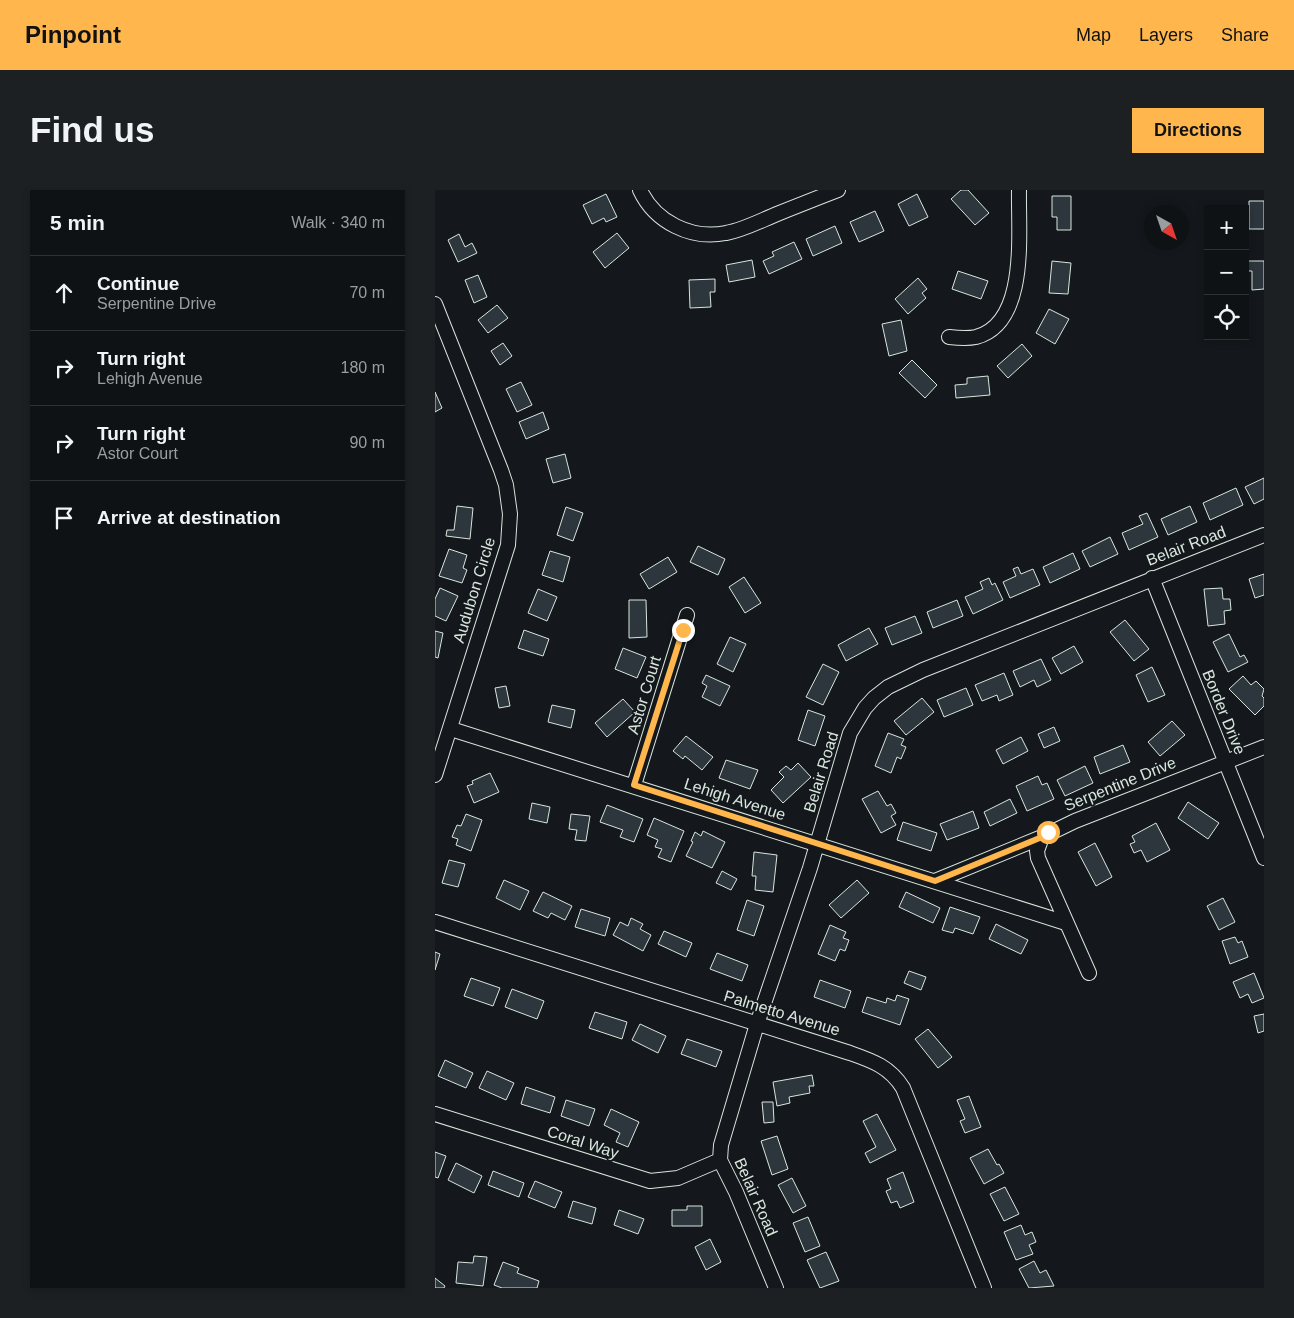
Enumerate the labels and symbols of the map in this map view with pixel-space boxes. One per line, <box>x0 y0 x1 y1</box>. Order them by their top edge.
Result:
north arrow <box>1144 205 1189 250</box>
street label: Belair Road <box>1144 523 1228 569</box>
street label: Audubon Circle <box>450 535 498 645</box>
route end <box>672 619 695 642</box>
street label: Astor Court <box>624 653 664 736</box>
street label: Border Drive <box>1199 667 1249 757</box>
street label: Belair Road <box>801 730 841 814</box>
street label: Serpentine Drive <box>1062 754 1179 814</box>
street label: Lehigh Avenue <box>682 775 788 823</box>
route start <box>1037 821 1060 844</box>
street label: Palmetto Avenue <box>722 987 842 1039</box>
street label: Coral Way <box>545 1122 621 1162</box>
street label: Belair Road <box>731 1155 781 1239</box>

